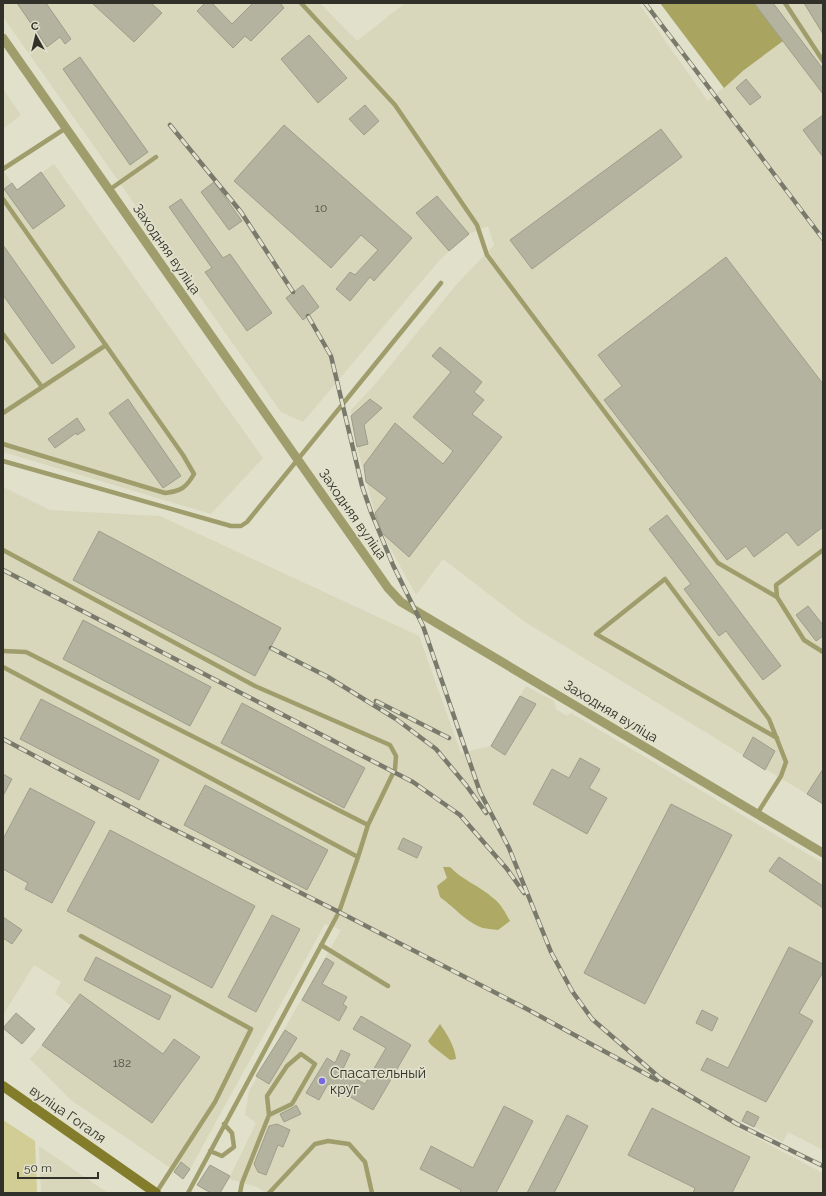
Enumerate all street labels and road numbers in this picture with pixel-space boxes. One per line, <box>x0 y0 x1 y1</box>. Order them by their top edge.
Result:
street label: Заходняя вуліца <box>130 201 204 297</box>
street label: Заходняя вуліца <box>316 466 390 562</box>
street label: Заходняя вуліца <box>561 677 661 745</box>
street label: вуліца Гогаля <box>27 1082 109 1146</box>

